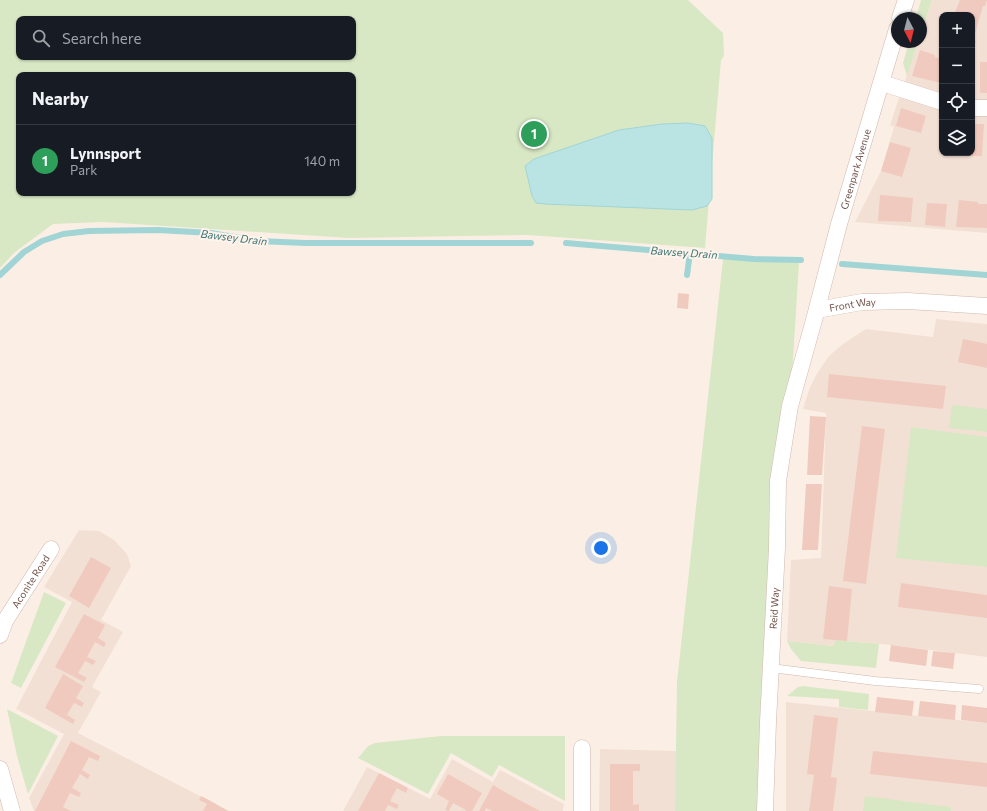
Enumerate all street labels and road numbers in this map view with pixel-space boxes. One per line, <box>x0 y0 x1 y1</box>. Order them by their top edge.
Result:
street label: Greenpark Avenue <box>838 127 873 211</box>
street label: Front Way <box>828 295 876 314</box>
street label: Aconite Road <box>9 552 52 610</box>
street label: Reid Way <box>767 587 781 629</box>

